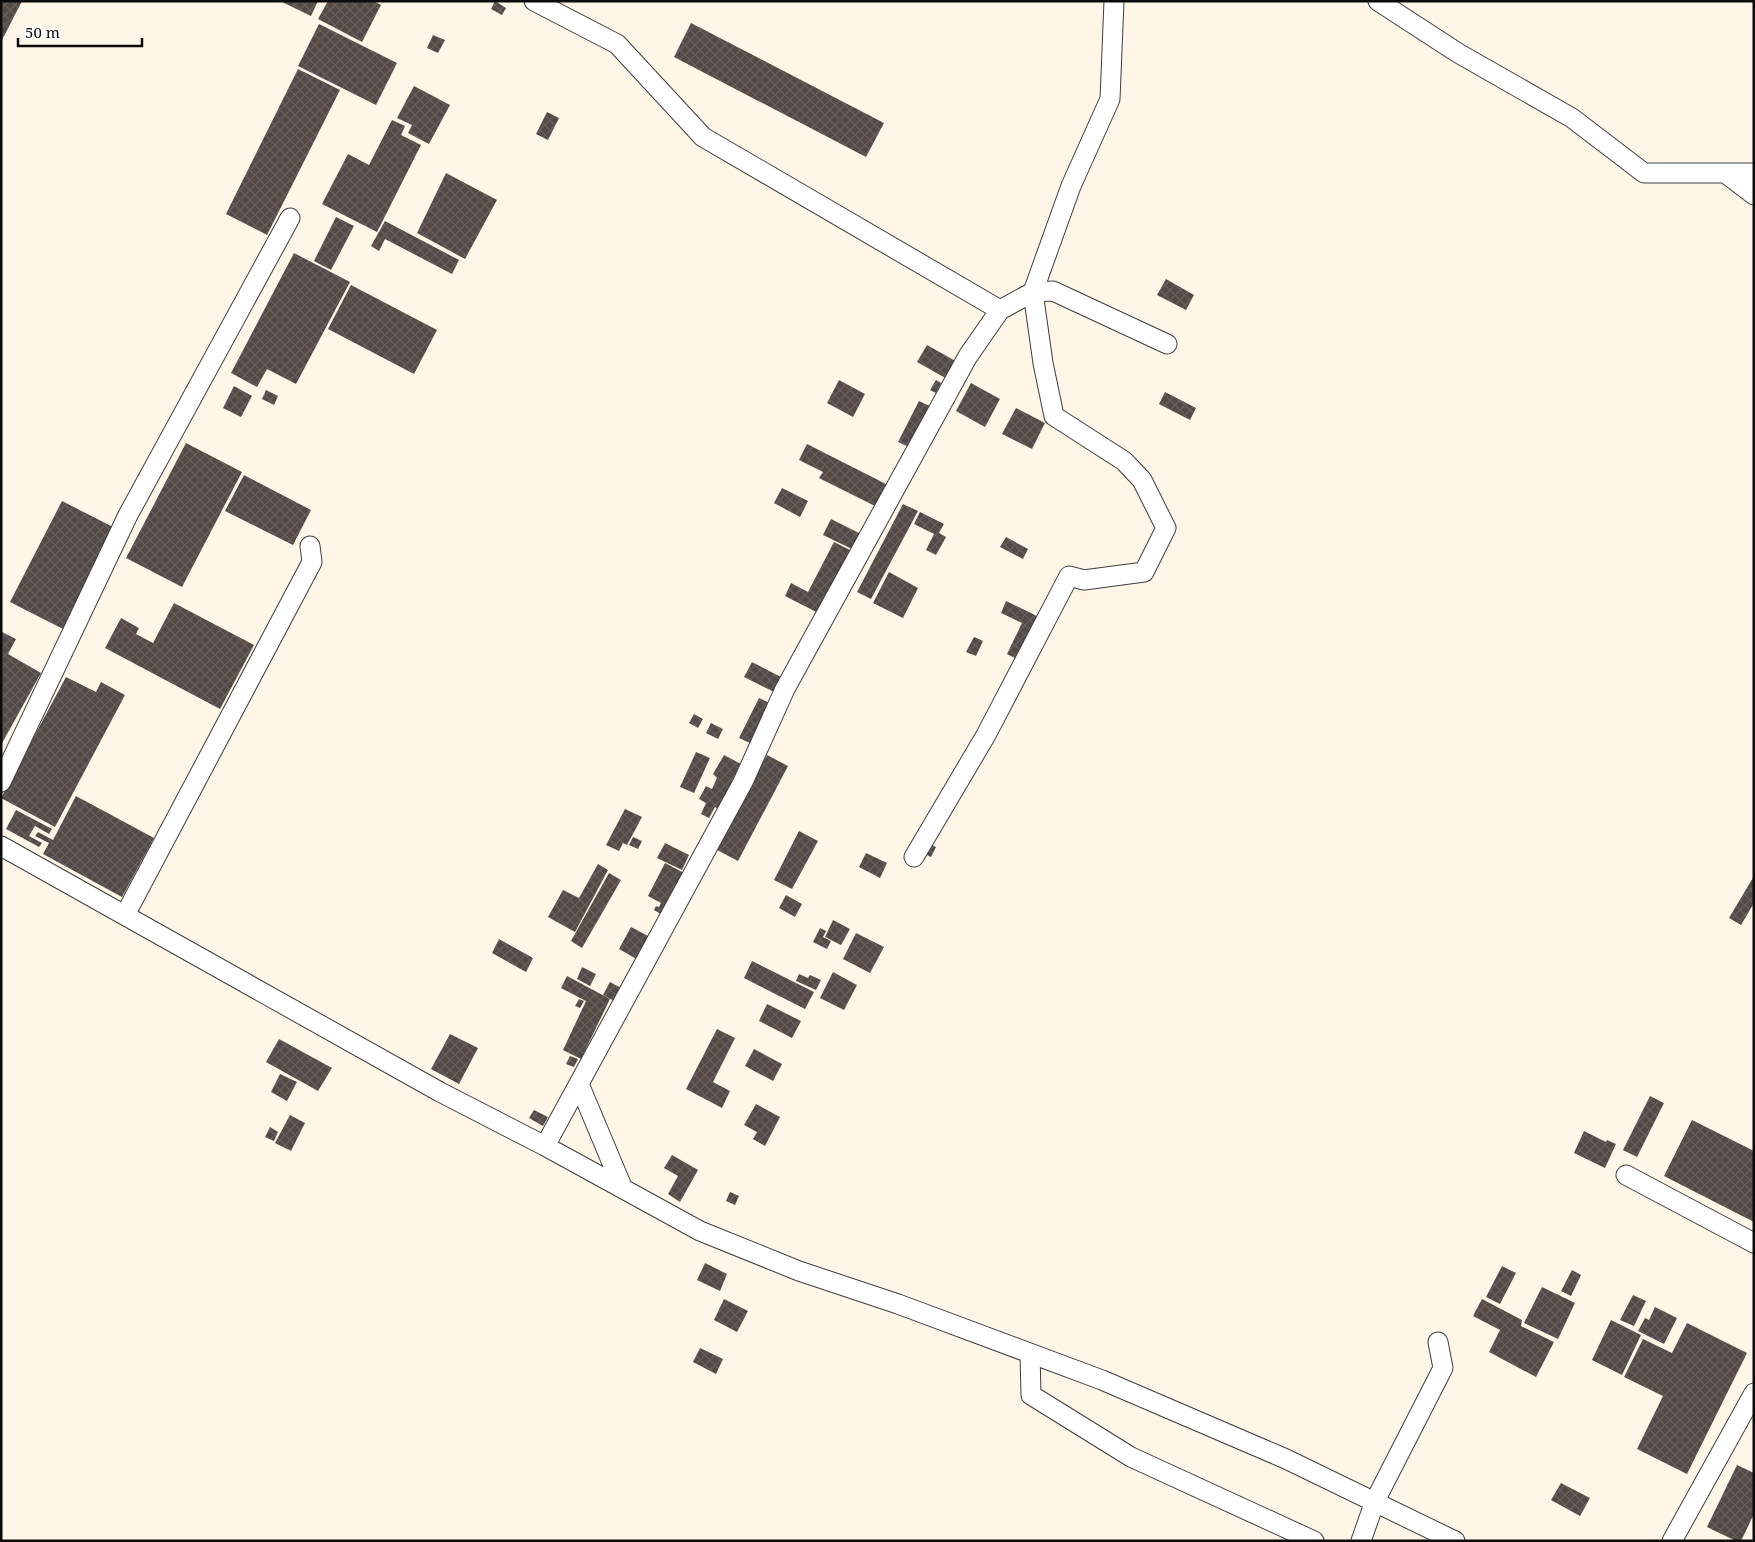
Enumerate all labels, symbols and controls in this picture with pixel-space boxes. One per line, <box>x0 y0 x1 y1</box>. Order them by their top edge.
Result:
scale bar <box>18 15 141 47</box>
text: 50 m <box>25 22 60 42</box>

